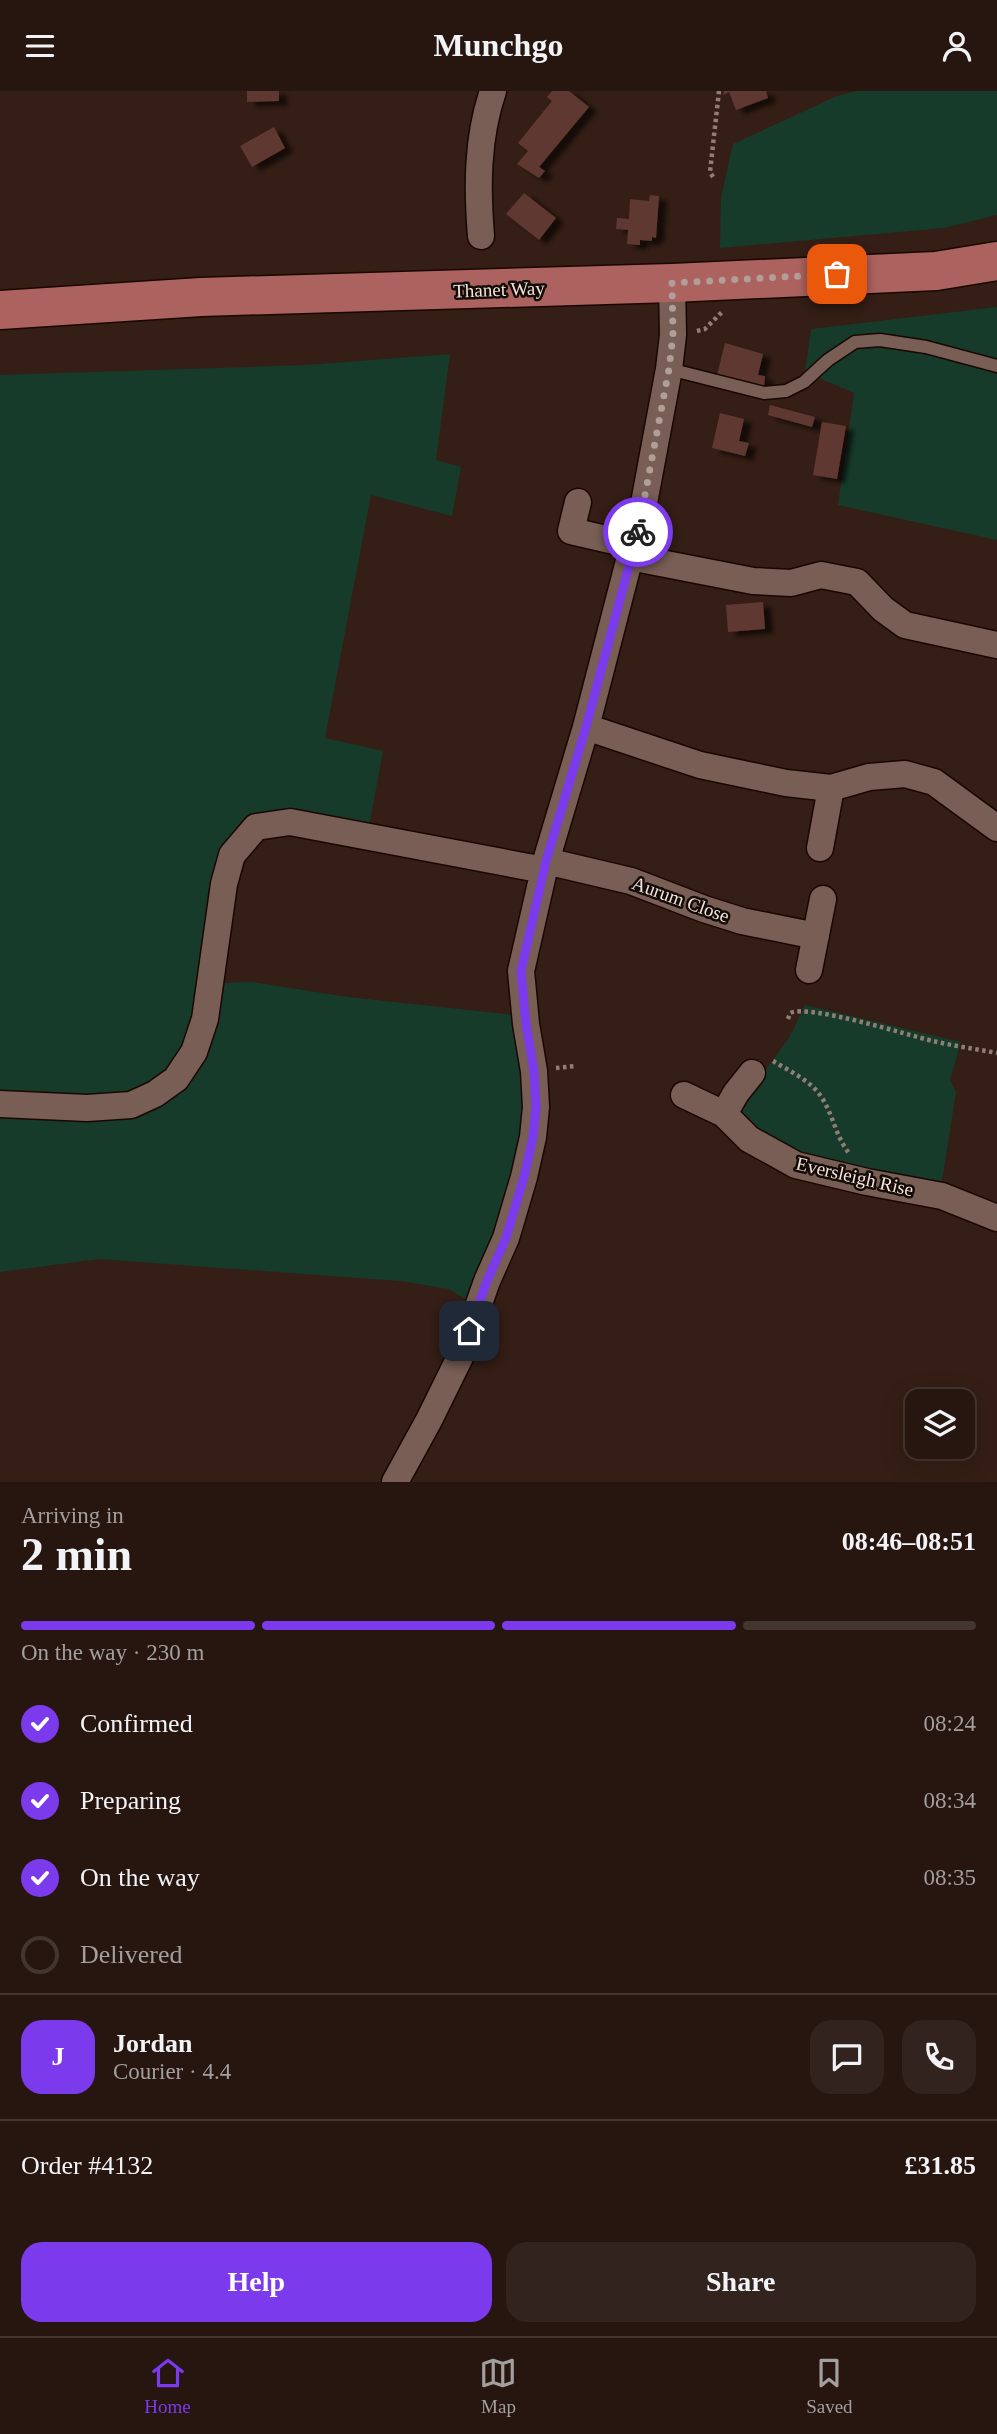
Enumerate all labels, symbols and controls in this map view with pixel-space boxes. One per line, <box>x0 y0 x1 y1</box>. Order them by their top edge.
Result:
icon: menu <box>21 27 59 65</box>
text: Munchgo <box>434 27 563 63</box>
icon: person <box>938 27 976 65</box>
pin <box>807 244 867 304</box>
icon: bag <box>818 255 856 293</box>
street label: Thanet Way <box>453 277 546 302</box>
courier <box>603 497 673 567</box>
icon: bike <box>619 513 657 551</box>
street label: Aurum Close <box>629 872 732 927</box>
street label: Eversleigh Rise <box>794 1153 916 1200</box>
pin <box>439 1301 499 1361</box>
icon: home <box>450 1312 488 1350</box>
map controls <box>905 1389 975 1459</box>
button: layers <box>905 1389 975 1459</box>
text: Arriving in <box>21 1503 124 1528</box>
text: 08:46–08:51 <box>842 1527 976 1556</box>
text: 2 min <box>21 1529 132 1580</box>
text: On the way · 230 m <box>21 1640 204 1665</box>
icon: check <box>21 1705 59 1743</box>
text: Confirmed <box>80 1709 193 1738</box>
text: 08:24 <box>924 1711 976 1736</box>
icon: check <box>21 1782 59 1820</box>
text: Preparing <box>80 1786 181 1815</box>
text: 08:34 <box>924 1788 976 1813</box>
icon: check <box>21 1859 59 1897</box>
text: On the way <box>80 1863 200 1892</box>
text: 08:35 <box>924 1865 976 1890</box>
text: Delivered <box>80 1940 183 1969</box>
button: chat <box>810 2020 884 2094</box>
button: phone <box>902 2020 976 2094</box>
text: Jordan <box>113 2029 192 2058</box>
text: J <box>52 2042 65 2071</box>
text: Courier · 4.4 <box>113 2059 231 2084</box>
text: Order #4132 <box>21 2151 153 2180</box>
text: £31.85 <box>905 2151 976 2180</box>
button: Help <box>21 2242 492 2322</box>
button: Share <box>506 2242 976 2322</box>
tab: Home <box>144 2354 191 2418</box>
tab: Map <box>479 2354 517 2418</box>
tab: Saved <box>806 2354 853 2418</box>

